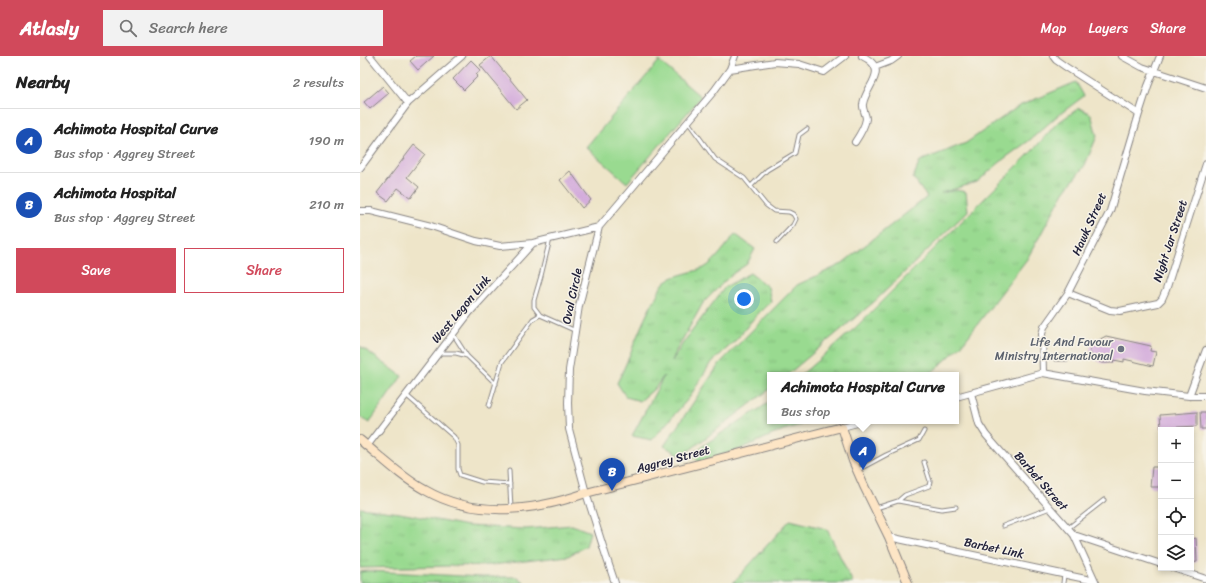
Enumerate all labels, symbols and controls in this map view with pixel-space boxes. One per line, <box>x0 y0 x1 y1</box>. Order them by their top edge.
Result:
search box <box>103 10 383 46</box>
text: Atlasly <box>20 12 79 45</box>
text: Search here <box>149 15 228 41</box>
text: Map <box>1041 16 1066 41</box>
text: Layers <box>1088 16 1128 41</box>
text: Share <box>1150 16 1186 41</box>
icon: search <box>117 17 139 39</box>
text: Nearby <box>16 67 70 97</box>
text: 2 results <box>293 71 344 94</box>
text: Achimota Hospital Curve <box>54 116 218 142</box>
text: A <box>25 129 33 152</box>
text: 190 m <box>309 129 344 152</box>
text: Bus stop · Aggrey Street <box>54 142 195 165</box>
text: Achimota Hospital <box>54 180 176 206</box>
street label: Hawk Street <box>1065 189 1113 259</box>
text: B <box>25 193 33 216</box>
text: 210 m <box>309 193 344 216</box>
street label: Night Jar Street <box>1146 197 1194 285</box>
text: Bus stop · Aggrey Street <box>54 206 195 229</box>
button: Save <box>16 248 176 293</box>
button: Share <box>184 248 344 293</box>
street label: Oval Circle <box>555 266 589 326</box>
street label: West Legon Link <box>425 270 497 348</box>
your location <box>734 289 754 309</box>
place label: Life And Favour Ministry International <box>995 331 1114 367</box>
marker: Life And Favour Ministry International <box>1116 344 1126 354</box>
popup <box>767 372 959 424</box>
text: Achimota Hospital Curve <box>781 374 945 400</box>
text: Bus stop <box>781 400 830 423</box>
map controls <box>1158 427 1194 571</box>
button: + <box>1158 427 1194 463</box>
pin: A <box>850 437 876 470</box>
street label: Aggrey Street <box>633 439 712 480</box>
street label: Barbet Street <box>1009 446 1074 517</box>
pin: B <box>599 458 625 491</box>
button: − <box>1158 463 1194 499</box>
button: locate <box>1158 499 1194 535</box>
street label: Barbet Link <box>962 531 1027 565</box>
button: layers <box>1158 535 1194 571</box>

